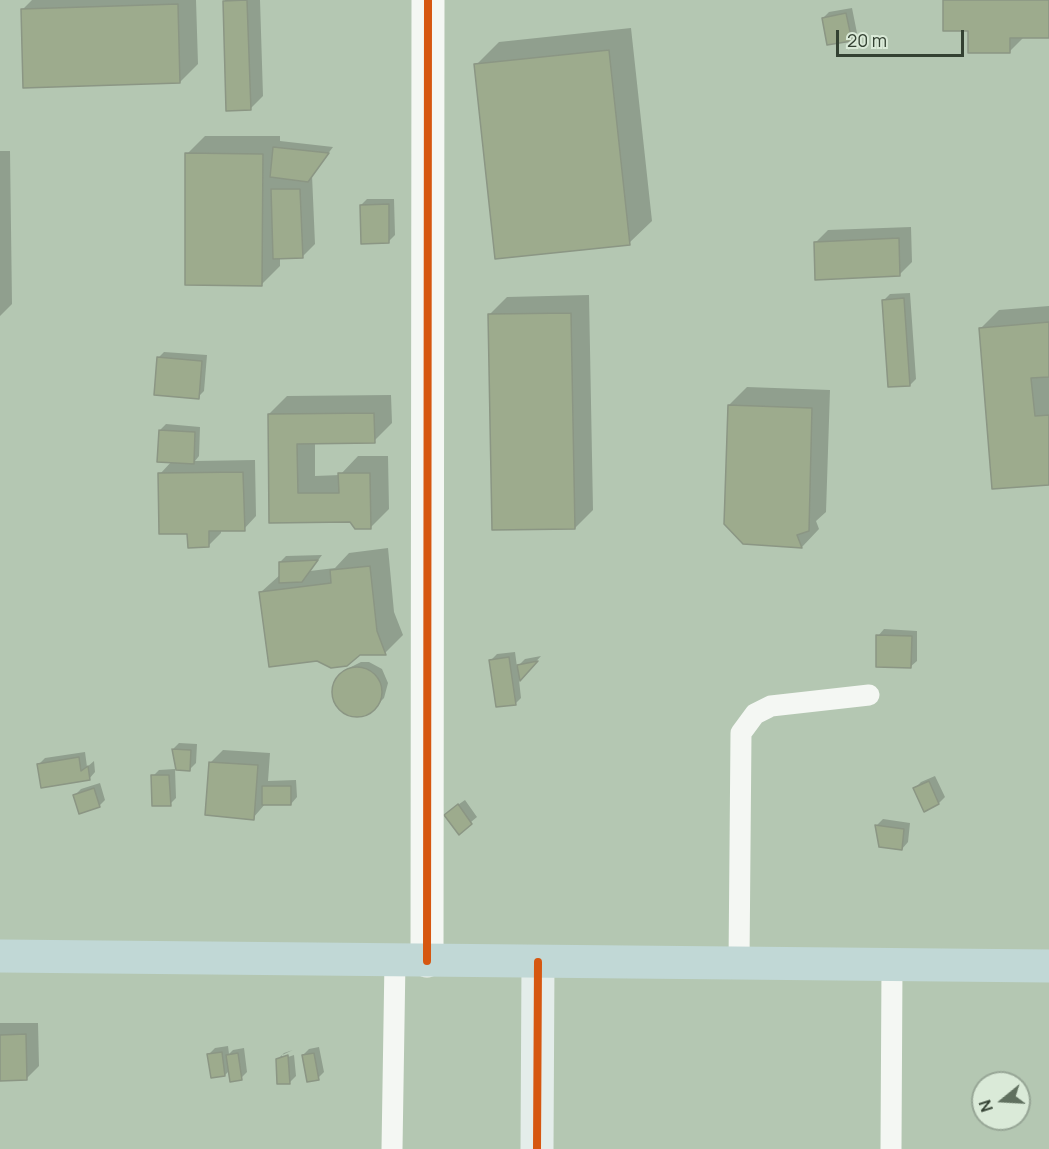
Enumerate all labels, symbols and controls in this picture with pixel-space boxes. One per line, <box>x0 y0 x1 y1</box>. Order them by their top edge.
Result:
scale bar <box>839 18 966 56</box>
text: 20 m <box>847 28 887 52</box>
north arrow <box>971 1071 1031 1131</box>
text: N <box>974 1097 998 1115</box>

